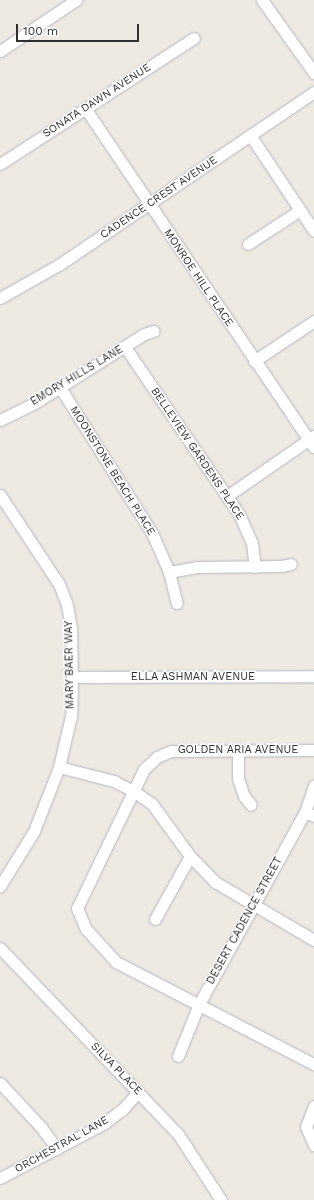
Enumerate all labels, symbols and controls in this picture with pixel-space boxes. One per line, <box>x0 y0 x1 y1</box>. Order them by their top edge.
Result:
scale bar <box>18 16 141 42</box>
text: 100 m <box>23 24 58 38</box>
street label: SONATA DAWN AVENUE <box>40 61 154 141</box>
street label: CADENCE CREST AVENUE <box>98 154 220 242</box>
street label: MONROE HILL PLACE <box>160 227 236 329</box>
street label: EMORY HILLS LANE <box>28 343 126 409</box>
street label: BELLEVIEW GARDENS PLACE <box>148 385 246 523</box>
street label: MOONSTONE BEACH PLACE <box>67 404 157 538</box>
street label: MARY BAER WAY <box>63 620 77 710</box>
street label: ELLA ASHMAN AVENUE <box>130 670 256 684</box>
street label: GOLDEN ARIA AVENUE <box>177 743 299 757</box>
street label: DESERT CADENCE STREET <box>204 855 286 987</box>
street label: SILVA PLACE <box>88 1040 144 1098</box>
street label: ORCHESTRAL LANE <box>13 1114 111 1176</box>

